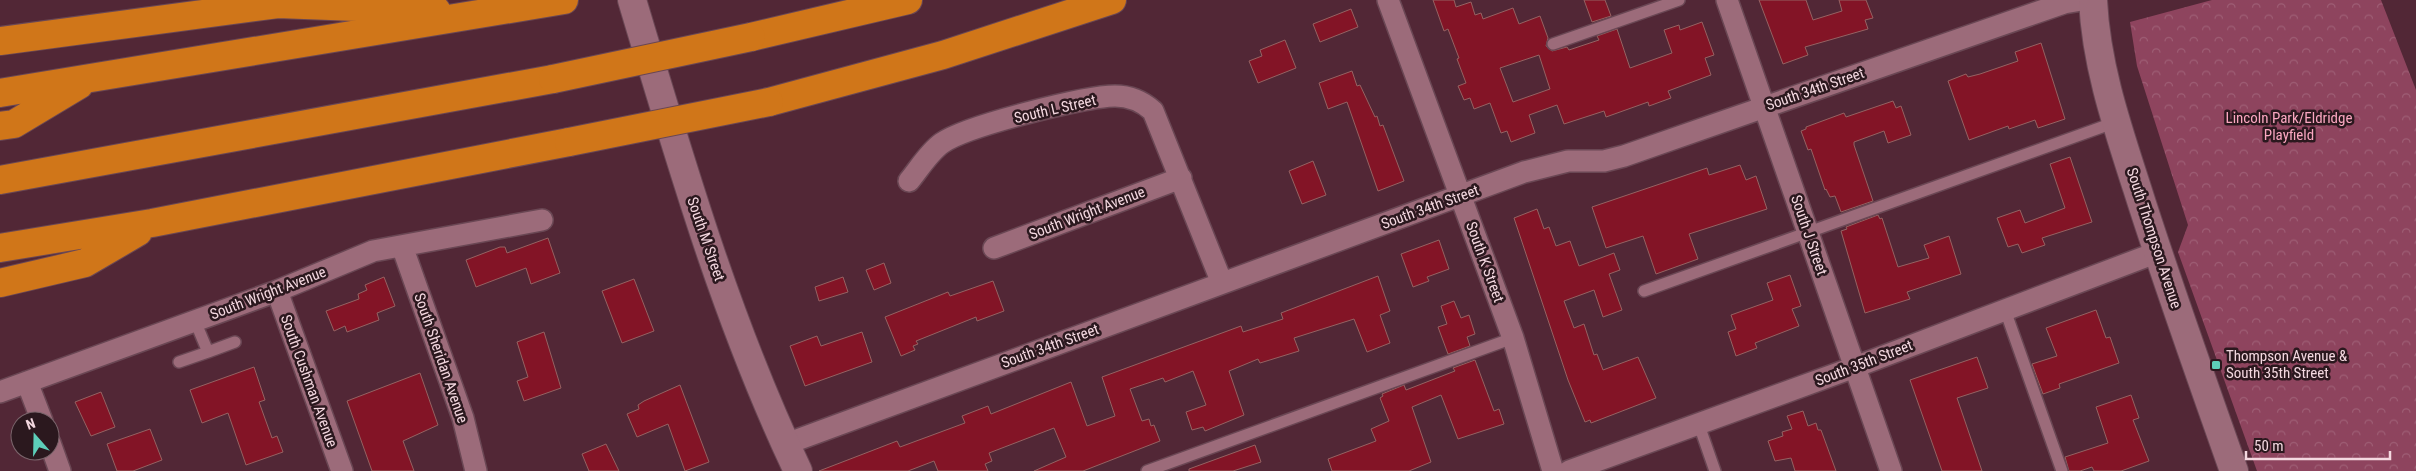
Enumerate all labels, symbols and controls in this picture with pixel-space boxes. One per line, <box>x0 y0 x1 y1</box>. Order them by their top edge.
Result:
street label: South 34th Street <box>1763 64 1867 114</box>
street label: South L Street <box>1012 91 1098 127</box>
park label: Lincoln Park/Eldridge Playfield <box>2226 109 2353 144</box>
street label: South Thompson Avenue <box>2123 165 2185 311</box>
street label: South 34th Street <box>1379 181 1481 233</box>
street label: South Wright Avenue <box>1027 183 1147 243</box>
street label: South J Street <box>1787 193 1831 277</box>
street label: South M Street <box>683 195 729 283</box>
street label: South K Street <box>1462 219 1508 305</box>
street label: South Wright Avenue <box>208 263 328 323</box>
street label: South Sheridan Avenue <box>410 291 472 425</box>
street label: South Cushman Avenue <box>277 312 341 450</box>
street label: South 34th Street <box>999 320 1101 372</box>
street label: South 35th Street <box>1813 336 1915 390</box>
place label: Thompson Avenue & South 35th Street <box>2226 347 2348 382</box>
marker: Thompson Avenue & South 35th Street <box>2210 359 2222 371</box>
north arrow <box>10 411 60 461</box>
text: N <box>24 415 37 433</box>
scale bar <box>2246 428 2390 460</box>
text: 50 m <box>2254 437 2284 455</box>

